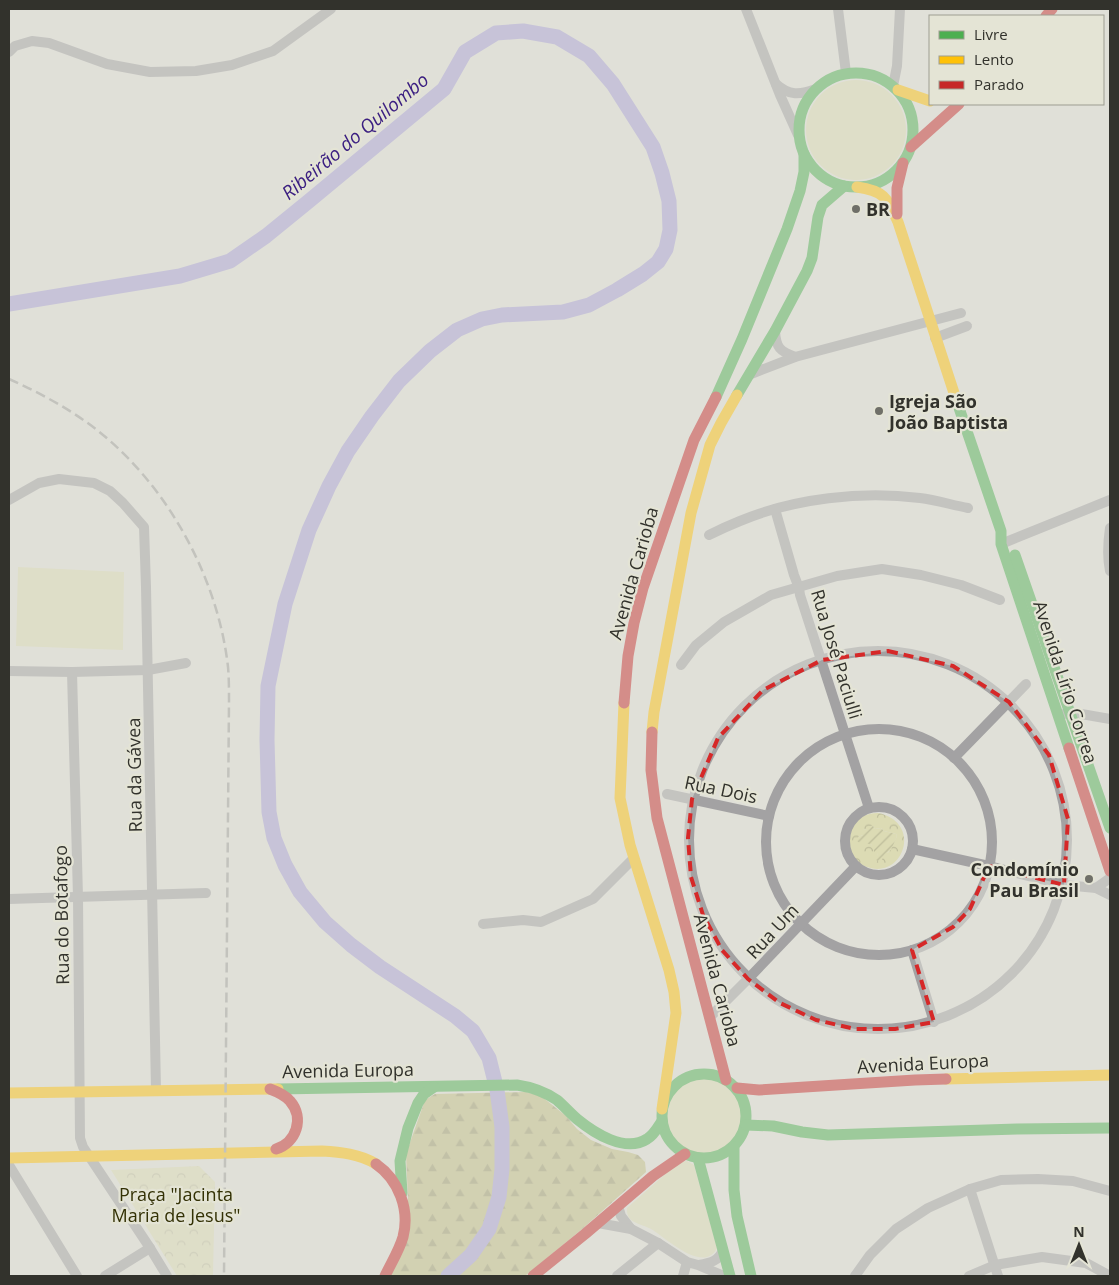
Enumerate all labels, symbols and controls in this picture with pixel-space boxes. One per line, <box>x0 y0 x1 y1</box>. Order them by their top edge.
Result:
legend <box>929 15 1104 105</box>
text: Livre <box>974 24 1008 44</box>
text: Lento <box>974 49 1014 69</box>
water label: Ribeirão do Quilombo <box>276 67 434 205</box>
text: Parado <box>974 74 1024 94</box>
place label: BR <box>866 197 890 221</box>
marker: BR <box>850 203 862 215</box>
place label: Igreja São João Baptista <box>887 389 1008 434</box>
marker: Igreja São João Baptista <box>873 405 885 417</box>
street label: Avenida Carioba <box>603 504 663 642</box>
street label: Rua José Paciulli <box>806 586 868 722</box>
street label: Avenida Lírio Correa <box>1028 597 1104 767</box>
street label: Rua da Gávea <box>121 717 147 833</box>
street label: Rua Dois <box>682 770 760 808</box>
street label: Rua do Botafogo <box>48 845 74 985</box>
place label: Condomínio Pau Brasil <box>970 857 1079 902</box>
marker: Condomínio Pau Brasil <box>1083 873 1095 885</box>
street label: Rua Um <box>741 898 803 964</box>
street label: Avenida Carioba <box>689 911 747 1049</box>
street label: Avenida Europa <box>856 1048 990 1078</box>
street label: Avenida Europa <box>282 1057 414 1083</box>
park label: Praça "Jacinta Maria de Jesus" <box>112 1182 240 1227</box>
north arrow <box>1054 1220 1104 1270</box>
text: N <box>1073 1222 1085 1241</box>

